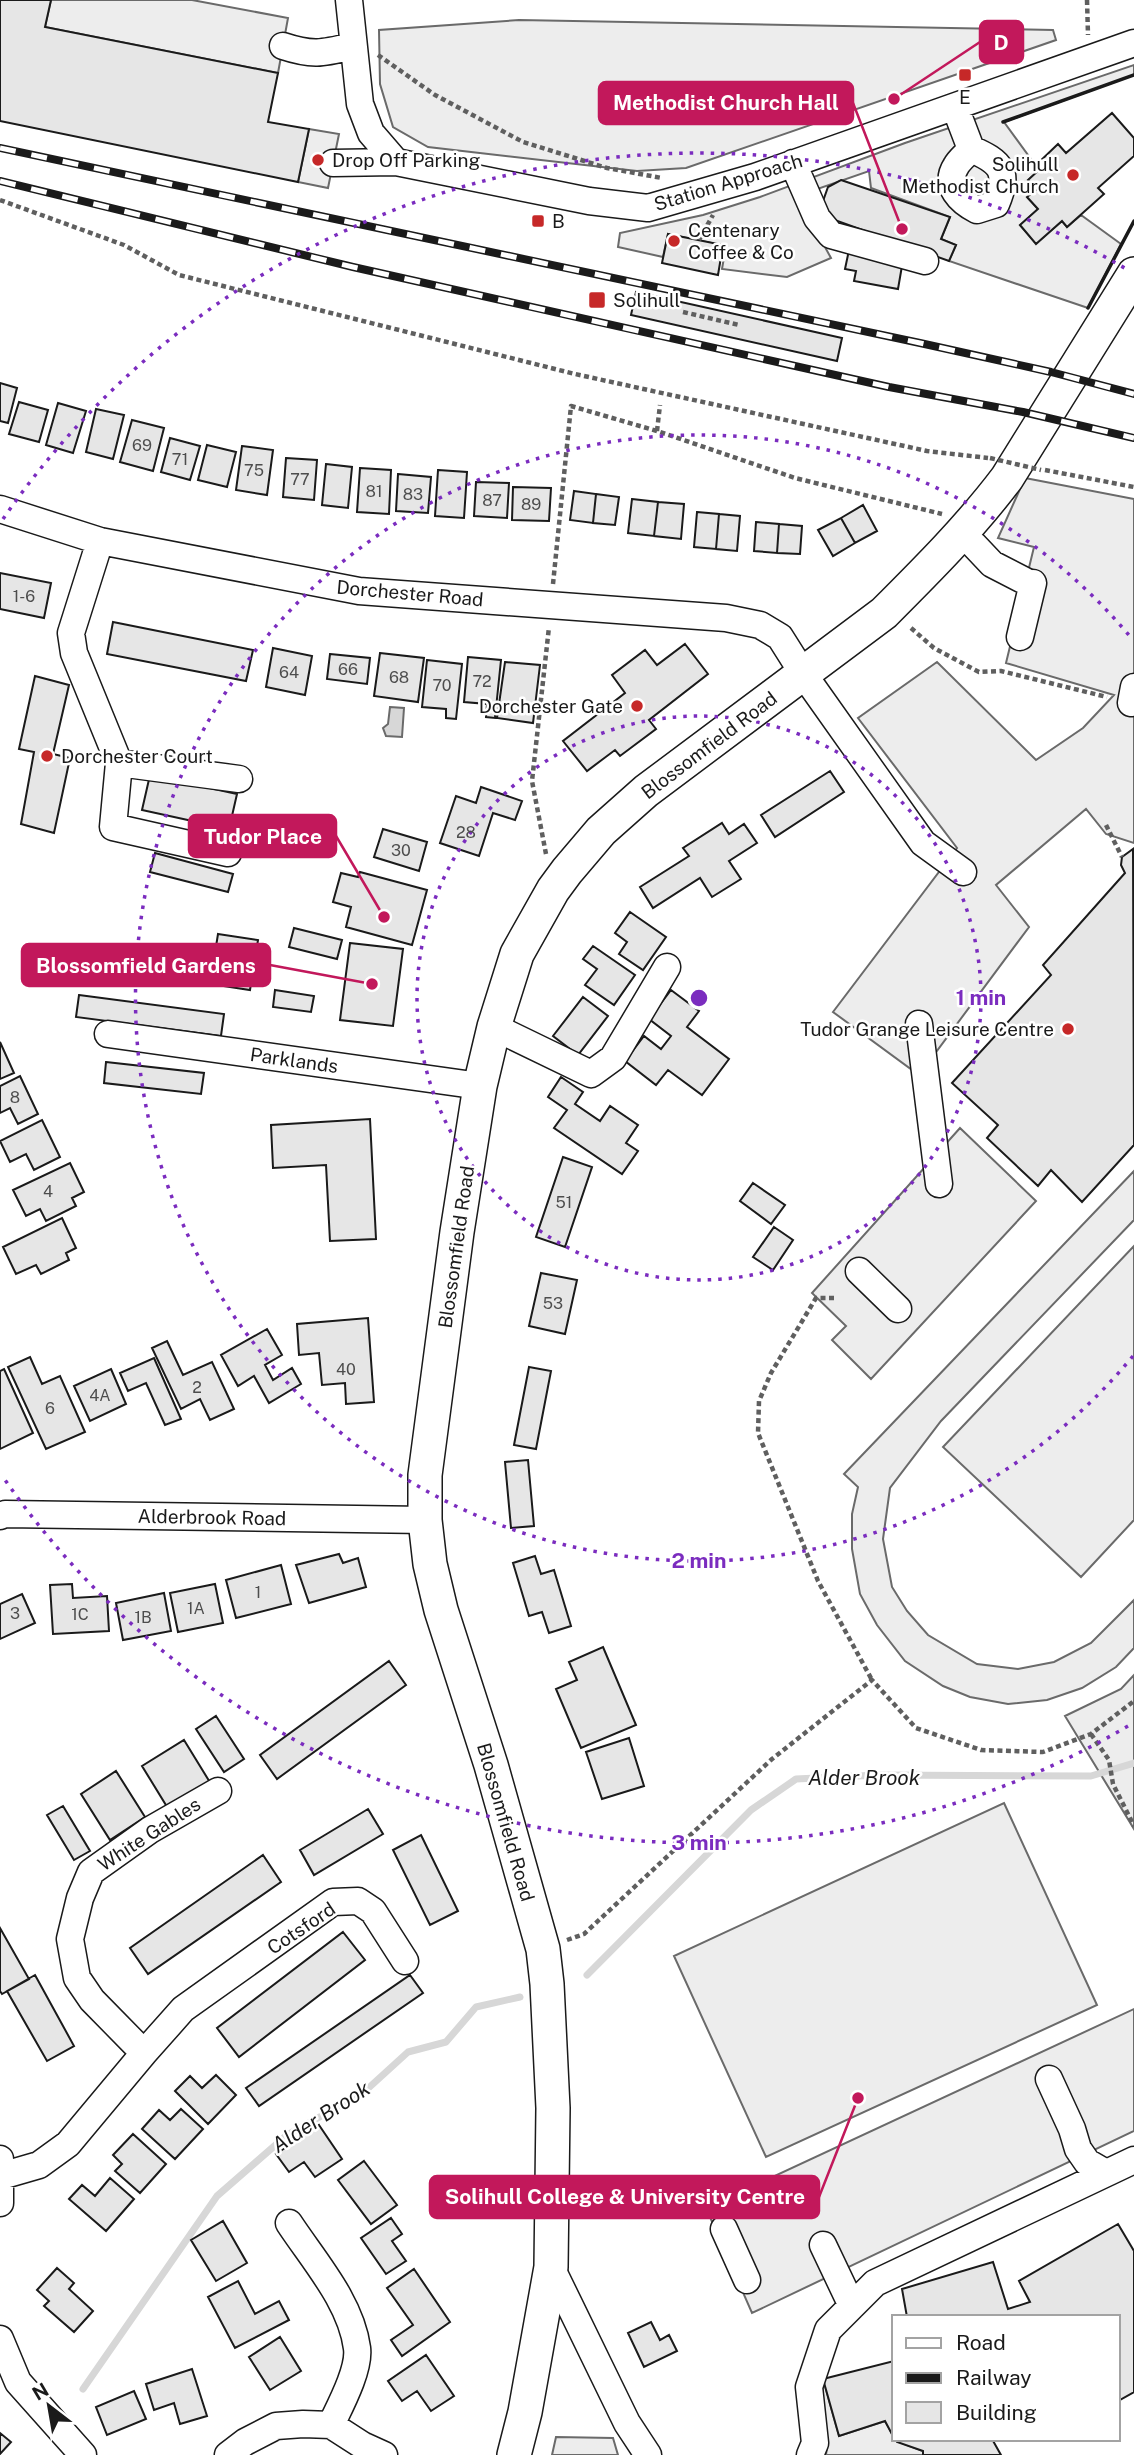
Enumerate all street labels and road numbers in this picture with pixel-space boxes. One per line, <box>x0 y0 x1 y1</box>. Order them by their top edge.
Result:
street label: Station Approach <box>651 149 805 215</box>
street label: Dorchester Road <box>336 576 484 610</box>
street label: Blossomfield Road <box>637 687 781 803</box>
street label: Parklands <box>249 1043 339 1077</box>
street label: Blossomfield Road <box>434 1164 478 1330</box>
street label: Alderbrook Road <box>137 1505 287 1529</box>
street label: Blossomfield Road <box>473 1740 539 1904</box>
street label: White Gables <box>94 1793 204 1875</box>
street label: Cotsford <box>263 1897 339 1959</box>

